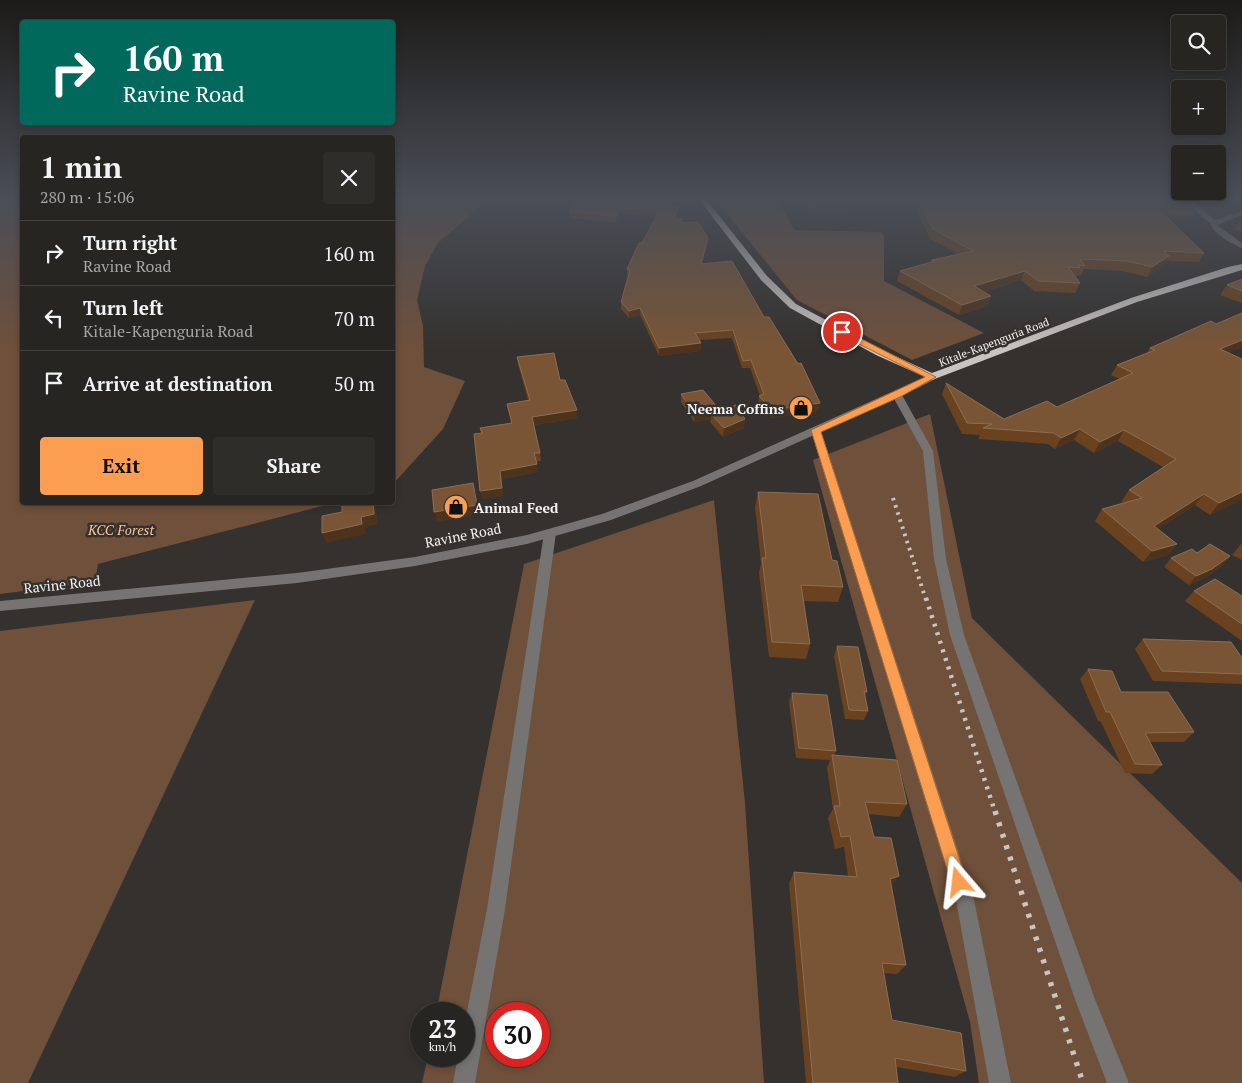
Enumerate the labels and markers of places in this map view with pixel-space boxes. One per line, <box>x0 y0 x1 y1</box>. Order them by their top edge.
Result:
pin <box>821 311 863 353</box>
shop icon: Neema Coffins <box>788 395 814 421</box>
place label: Neema Coffins <box>687 399 784 418</box>
shop icon: Animal Feed <box>443 494 469 520</box>
place label: Animal Feed <box>474 498 559 517</box>

